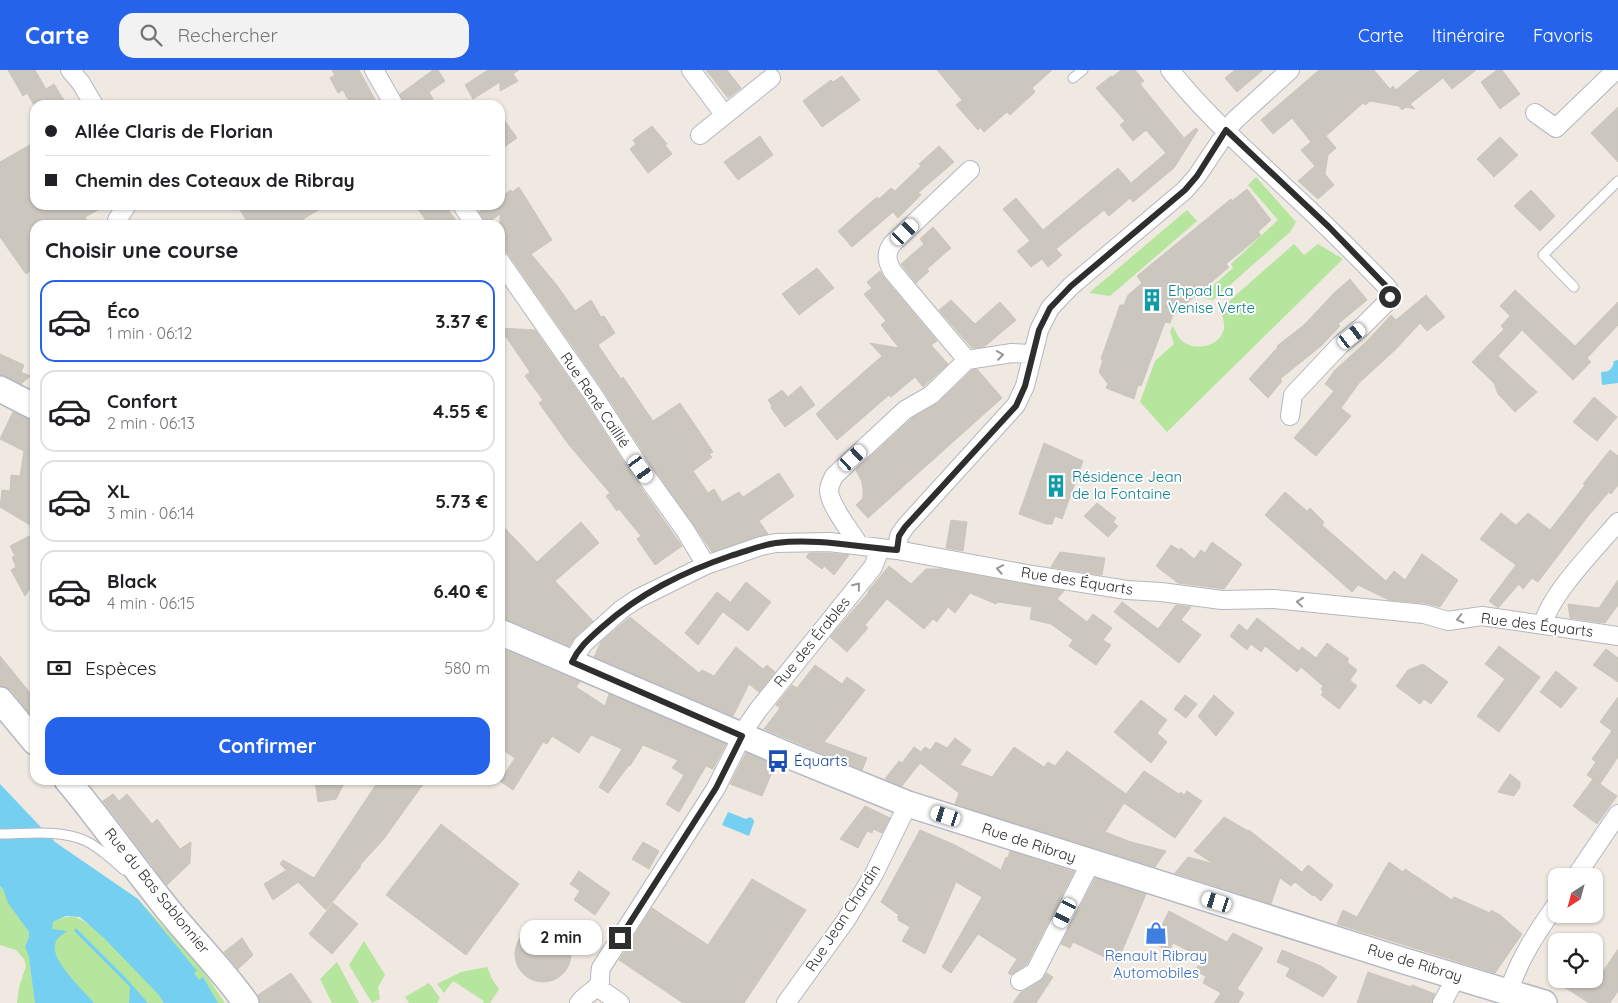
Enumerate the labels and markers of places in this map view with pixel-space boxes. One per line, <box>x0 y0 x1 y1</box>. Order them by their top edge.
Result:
place label: Ehpad La Venise Verte <box>1168 281 1255 317</box>
building icon: Ehpad La Venise Verte <box>1139 287 1165 313</box>
place label: Résidence Jean de la Fontaine <box>1072 467 1182 503</box>
building icon: Résidence Jean de la Fontaine <box>1043 473 1069 499</box>
bus stop icon: Équarts <box>765 748 791 774</box>
place label: Équarts <box>794 751 847 770</box>
shop icon: Renault Ribray Automobiles <box>1143 920 1169 946</box>
place label: Renault Ribray Automobiles <box>1105 946 1207 982</box>

